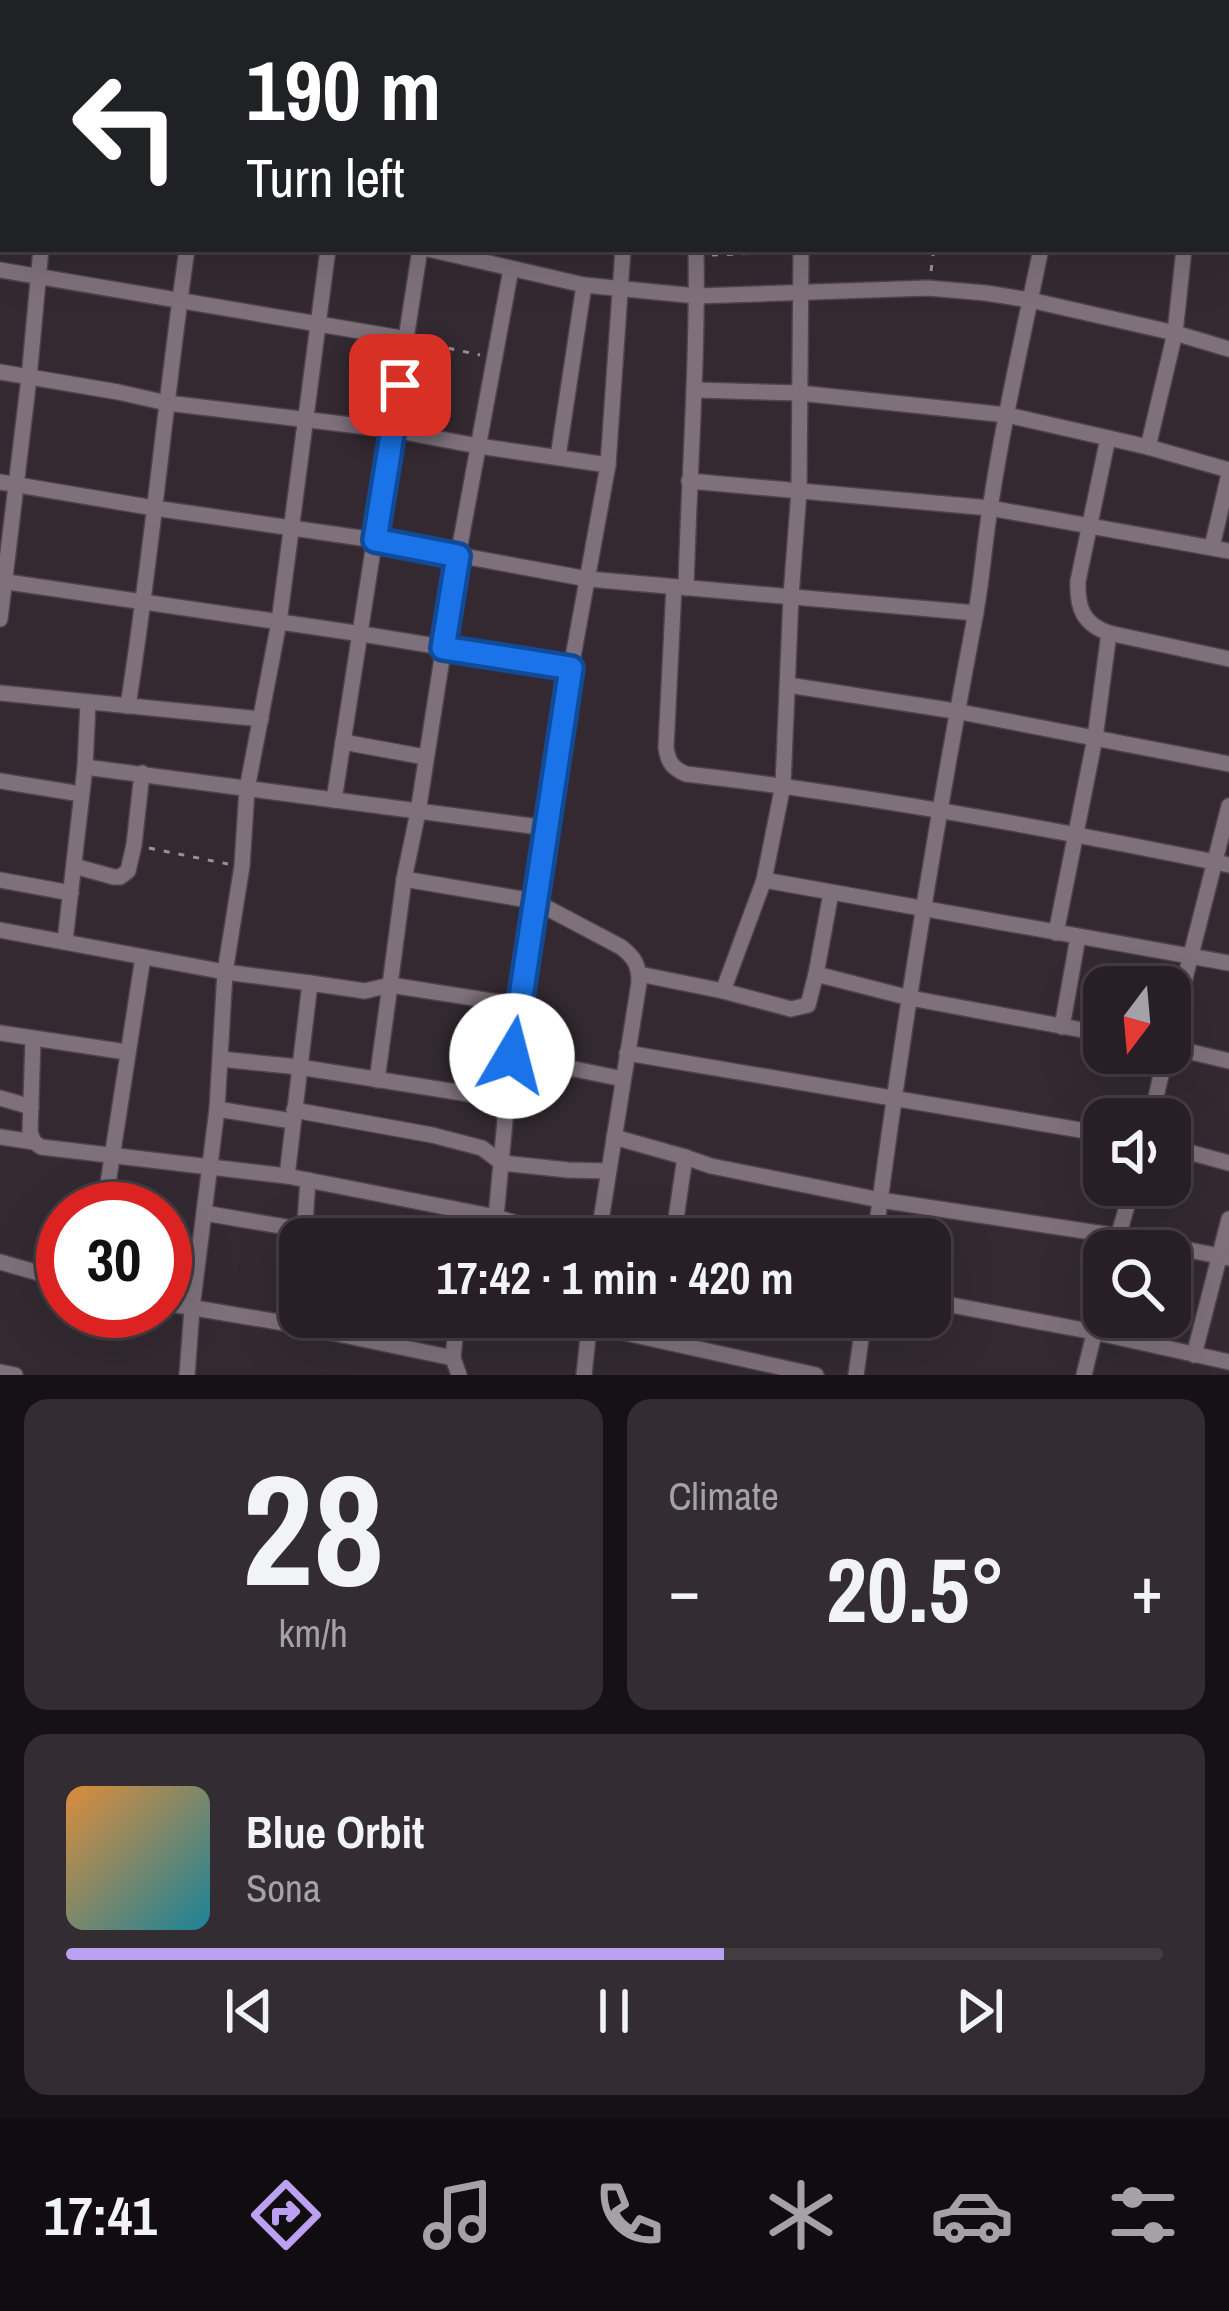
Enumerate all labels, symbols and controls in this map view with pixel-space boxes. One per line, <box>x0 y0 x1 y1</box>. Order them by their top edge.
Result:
text: 190 m <box>246 33 441 146</box>
icon: left <box>48 48 204 204</box>
text: Turn left <box>246 141 405 214</box>
pin <box>349 334 451 436</box>
icon: arrive <box>367 352 433 418</box>
north arrow <box>1083 966 1191 1074</box>
map controls <box>1083 966 1191 1338</box>
position arrow <box>449 993 575 1119</box>
button: sound <box>1083 1098 1191 1206</box>
speed limit sign: 30 <box>36 1182 192 1338</box>
button: search <box>1083 1230 1191 1338</box>
text: 17:42 · 1 min · 420 m <box>437 1247 793 1308</box>
text: 28 <box>242 1424 384 1634</box>
text: Climate <box>669 1470 779 1522</box>
text: 20.5° <box>826 1529 1006 1650</box>
text: − <box>669 1545 700 1634</box>
text: + <box>1131 1545 1163 1634</box>
text: km/h <box>279 1607 348 1659</box>
text: Blue Orbit <box>246 1801 424 1862</box>
text: Sona <box>246 1862 321 1914</box>
icon: previous <box>216 1978 282 2044</box>
icon: pause <box>581 1978 647 2044</box>
icon: next <box>947 1978 1013 2044</box>
icon: directions <box>244 2173 328 2257</box>
icon: music <box>416 2173 500 2257</box>
icon: phone <box>587 2173 671 2257</box>
icon: climate <box>759 2173 843 2257</box>
icon: car <box>930 2173 1014 2257</box>
icon: filters <box>1101 2173 1185 2257</box>
text: 17:41 <box>44 2179 157 2252</box>

